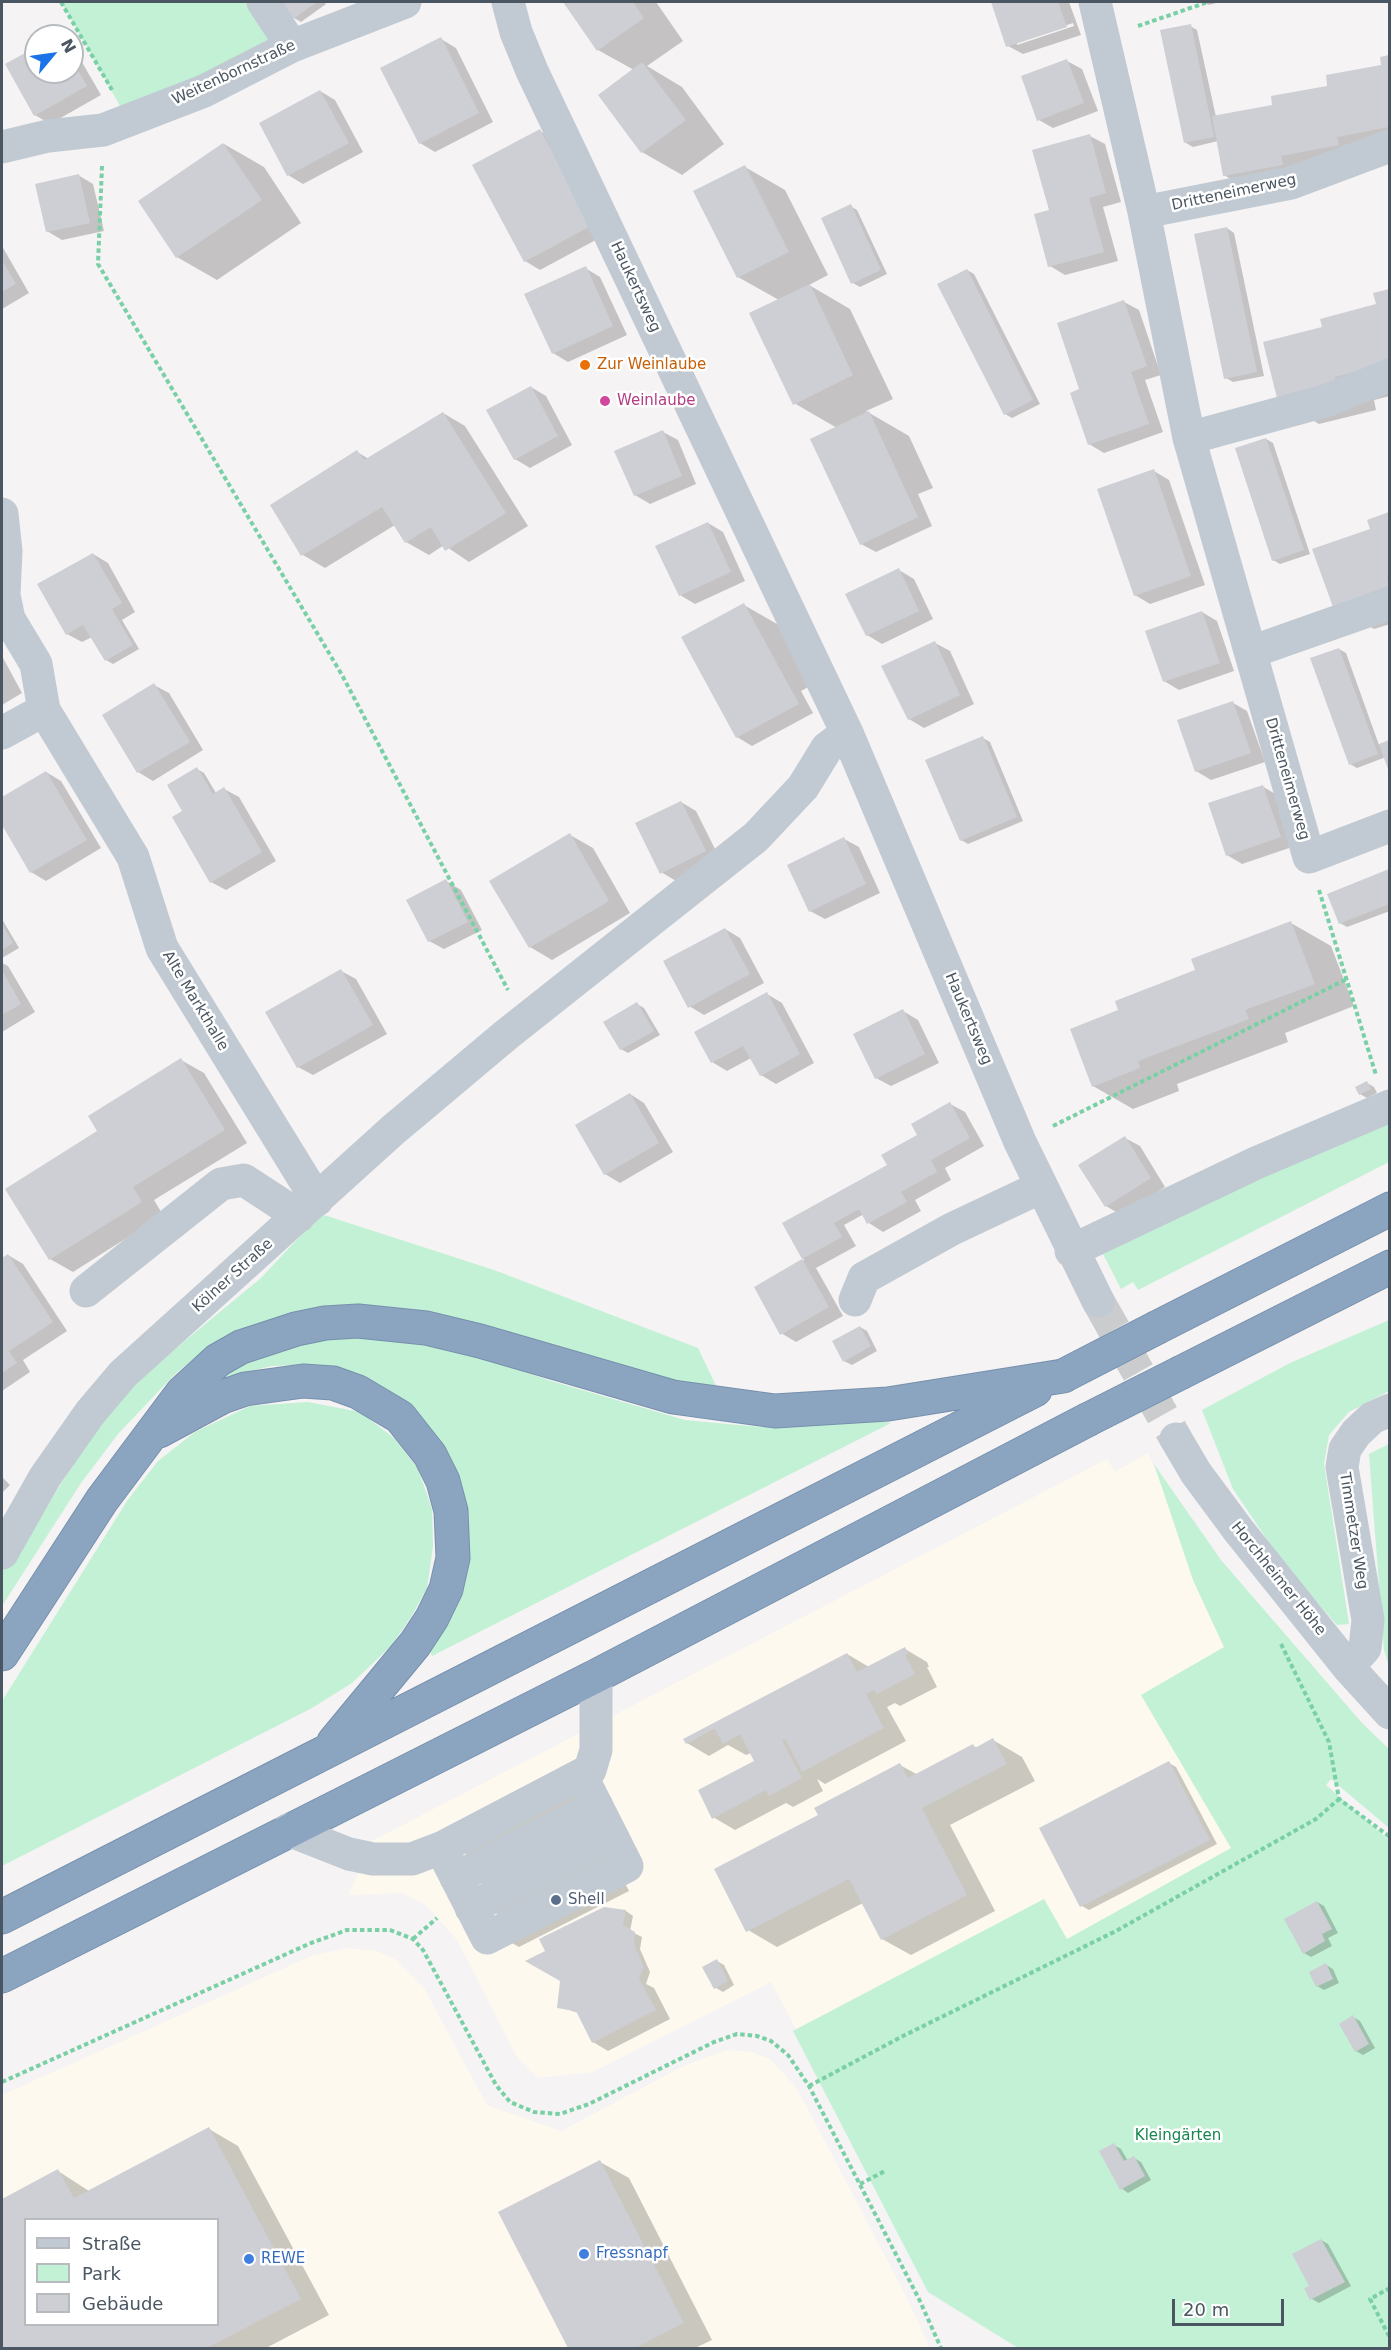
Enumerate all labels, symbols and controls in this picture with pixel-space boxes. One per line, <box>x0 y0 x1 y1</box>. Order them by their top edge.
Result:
north arrow <box>24 24 84 84</box>
text: N <box>57 36 80 56</box>
street label: Weitenbornstraße <box>170 37 298 109</box>
street label: Dritteneimerweg <box>1170 171 1298 215</box>
street label: Haukertsweg <box>606 239 664 335</box>
place label: Zur Weinlaube <box>597 356 706 374</box>
marker: Zur Weinlaube <box>578 358 592 372</box>
place label: Weinlaube <box>617 392 695 410</box>
marker: Weinlaube <box>598 394 612 408</box>
street label: Dritteneimerweg <box>1261 716 1313 842</box>
street label: Alte Markthalle <box>158 948 232 1054</box>
street label: Haukertsweg <box>941 970 995 1068</box>
street label: Kölner Straße <box>189 1235 277 1317</box>
street label: Timmetzer Weg <box>1335 1471 1371 1591</box>
street label: Horchheimer Höhe <box>1227 1519 1329 1639</box>
place label: Shell <box>568 1891 605 1909</box>
marker: Shell <box>549 1893 563 1907</box>
park label: Kleingärten <box>1135 2127 1221 2145</box>
legend <box>24 2218 219 2326</box>
text: Straße <box>82 2233 141 2254</box>
place label: Fressnapf <box>596 2245 668 2263</box>
marker: Fressnapf <box>577 2247 591 2261</box>
place label: REWE <box>261 2250 305 2268</box>
marker: REWE <box>242 2252 256 2266</box>
text: Park <box>82 2263 121 2284</box>
scale bar <box>1175 2287 1288 2325</box>
text: Gebäude <box>82 2293 163 2314</box>
text: 20 m <box>1183 2299 1229 2320</box>

